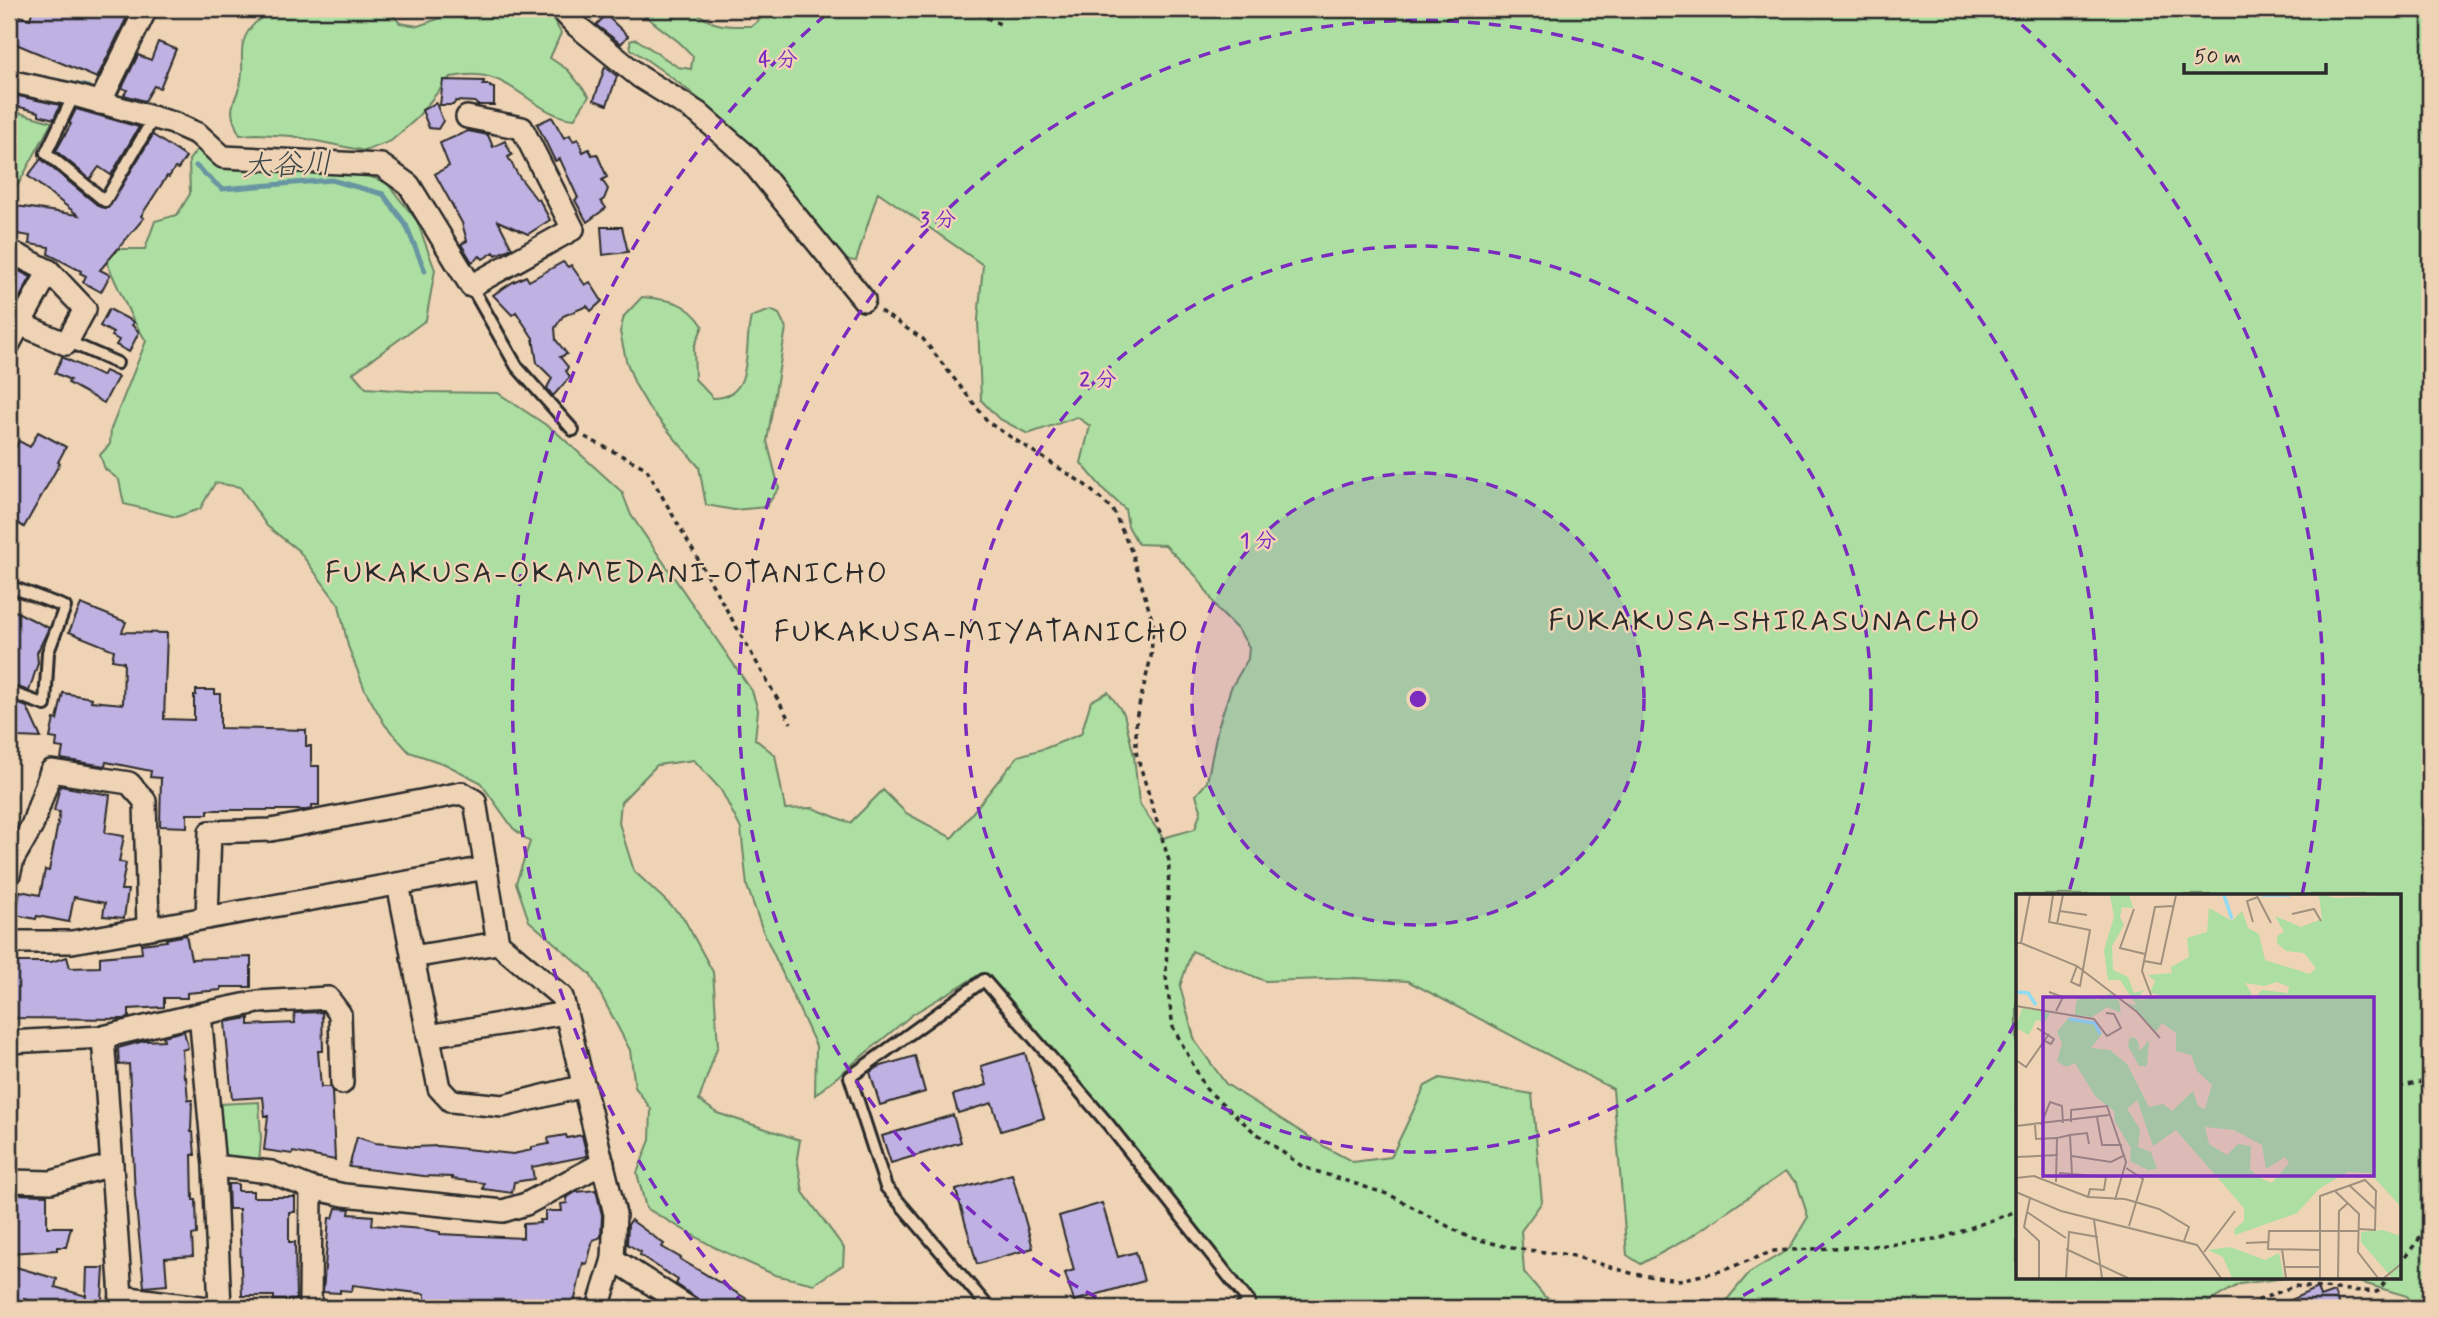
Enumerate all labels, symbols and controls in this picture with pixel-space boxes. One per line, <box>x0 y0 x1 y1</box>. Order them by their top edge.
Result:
scale bar <box>2184 32 2325 76</box>
text: 50 m <box>2194 43 2241 71</box>
text: 4 分 <box>759 46 797 74</box>
water label: 大谷川 <box>241 144 333 187</box>
text: 3 分 <box>920 206 956 234</box>
text: 2 分 <box>1080 366 1116 394</box>
text: 1 分 <box>1240 527 1276 555</box>
district label: FUKAKUSA-OKAMEDANI-OTANICHO <box>325 554 889 593</box>
district label: FUKAKUSA-SHIRASUNACHO <box>1548 602 1982 641</box>
district label: FUKAKUSA-MIYATANICHO <box>774 613 1190 652</box>
centre of rings <box>1406 687 1430 711</box>
inset map <box>2016 894 2400 1278</box>

